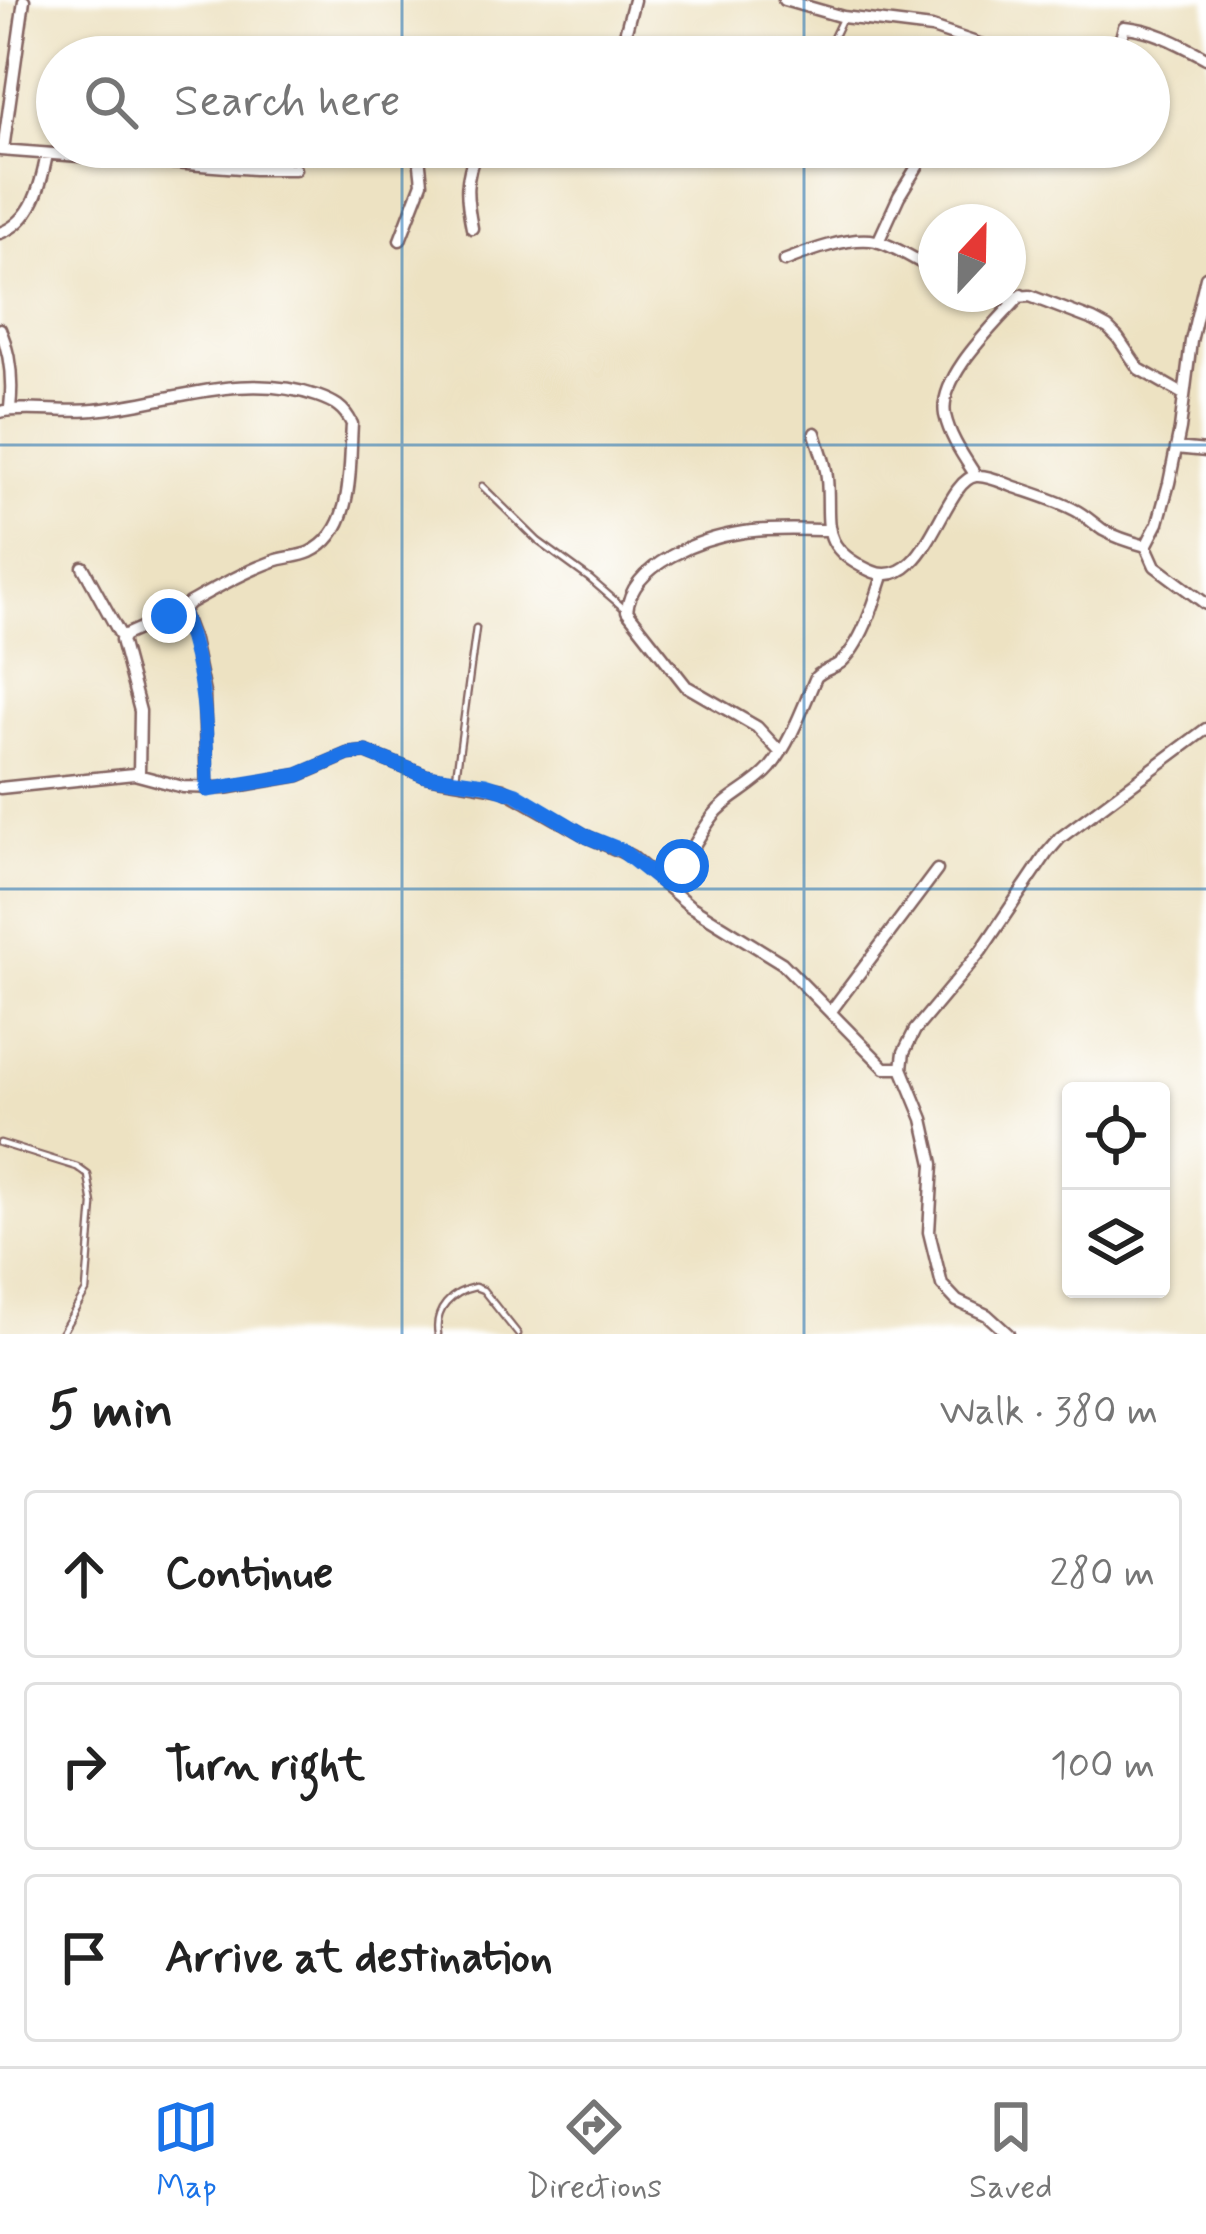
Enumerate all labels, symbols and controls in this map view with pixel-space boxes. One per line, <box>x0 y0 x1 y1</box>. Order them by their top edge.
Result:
search box <box>36 36 1170 168</box>
icon: search <box>78 69 144 135</box>
text: Search here <box>174 73 401 132</box>
north arrow <box>918 204 1026 312</box>
route end <box>142 589 196 643</box>
route start <box>655 839 709 893</box>
map controls <box>1062 1082 1170 1298</box>
button: locate <box>1062 1082 1170 1190</box>
button: layers <box>1062 1190 1170 1298</box>
text: 5 min <box>48 1379 173 1445</box>
text: Walk · 380 m <box>940 1387 1158 1438</box>
icon: ahead <box>51 1541 117 1607</box>
text: Continue <box>165 1545 333 1604</box>
text: 280 m <box>1050 1549 1155 1600</box>
icon: right <box>51 1733 117 1799</box>
text: Turn right <box>165 1737 365 1796</box>
text: 100 m <box>1050 1741 1155 1792</box>
icon: arrive <box>51 1925 117 1991</box>
text: Arrive at destination <box>165 1929 553 1988</box>
tab: Map <box>153 2094 219 2210</box>
tab: Directions <box>526 2094 662 2210</box>
tab: Saved <box>969 2094 1053 2210</box>

